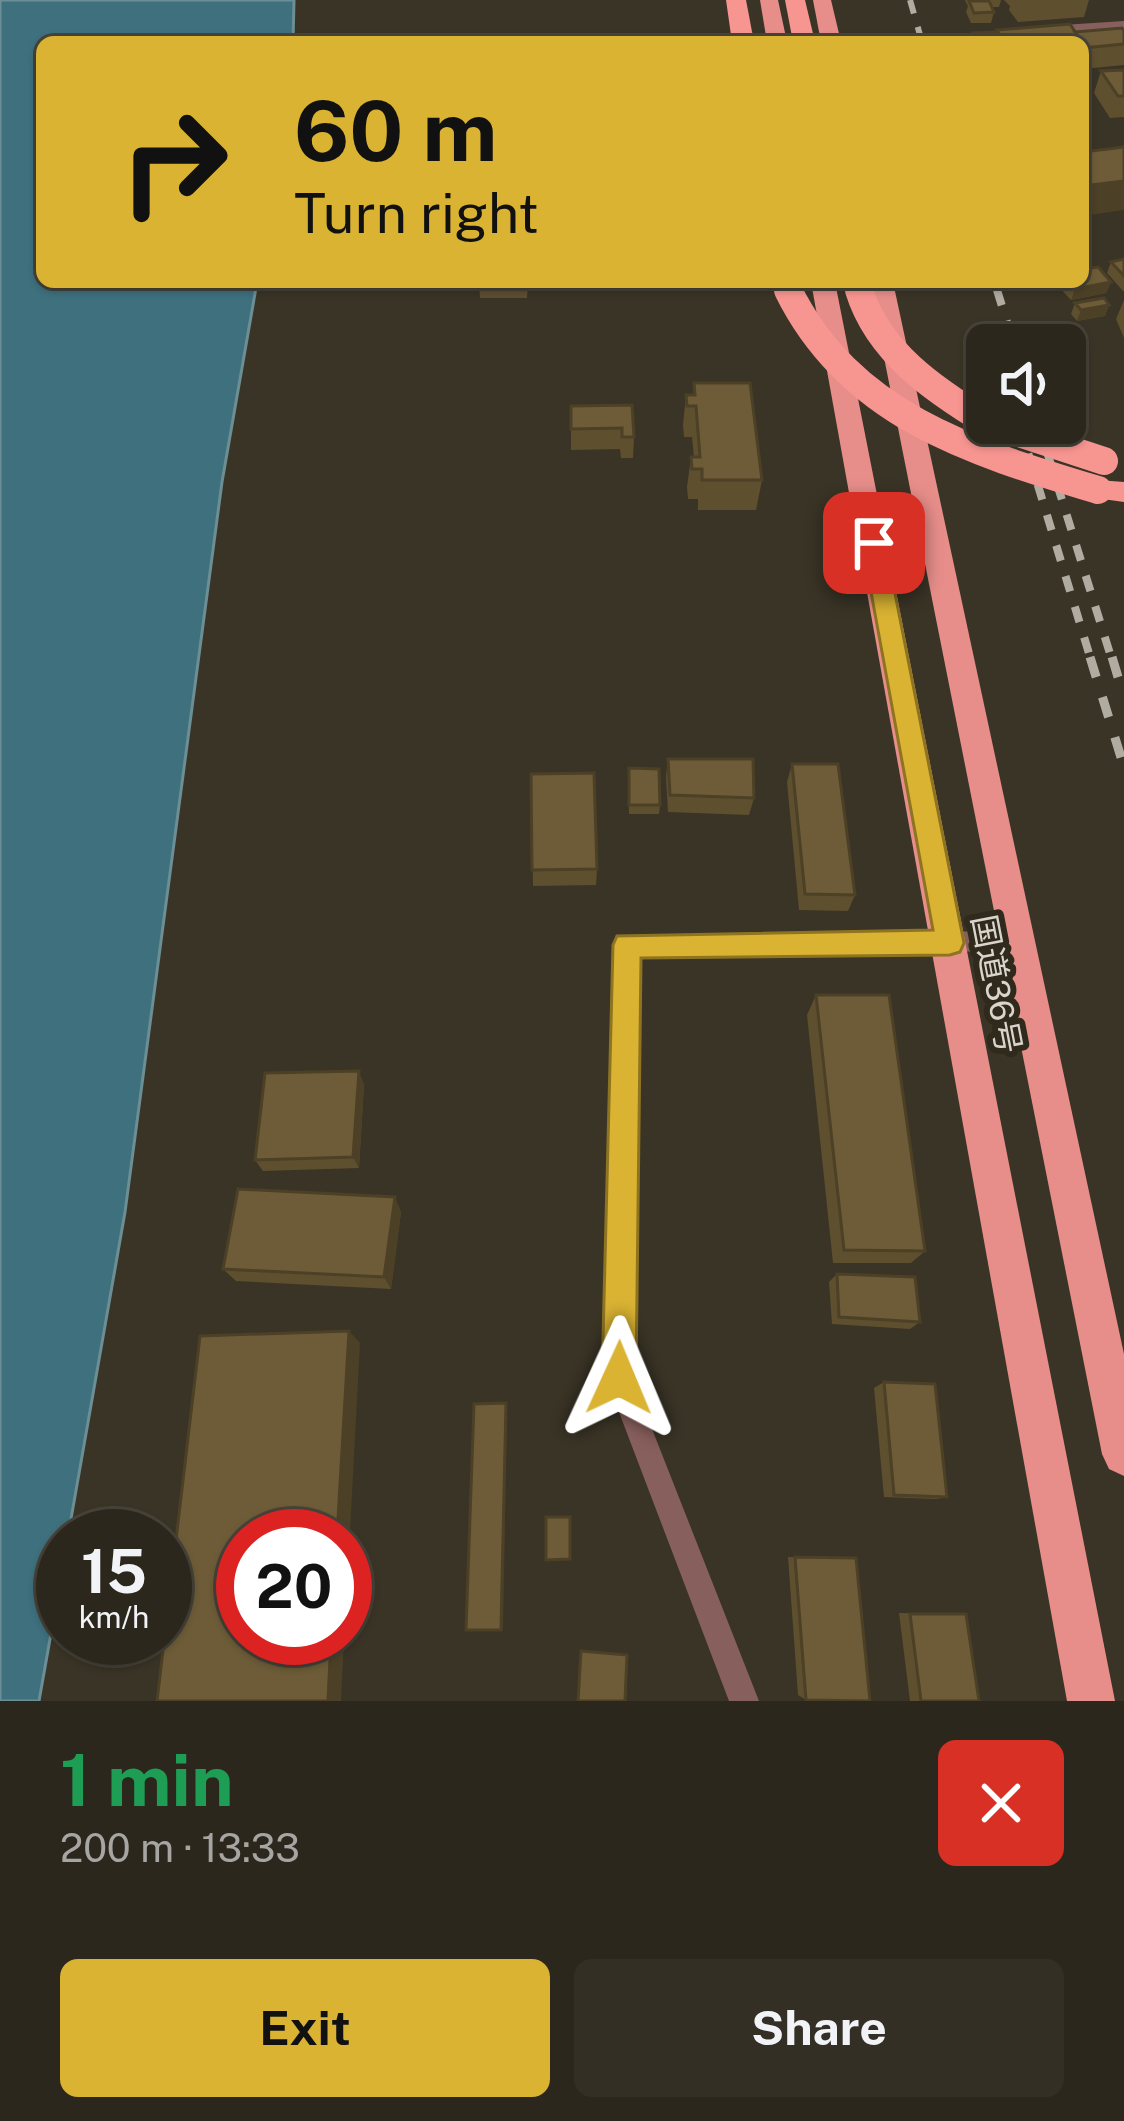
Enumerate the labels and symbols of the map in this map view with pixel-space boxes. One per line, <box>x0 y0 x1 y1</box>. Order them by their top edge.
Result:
pin <box>823 492 925 594</box>
street label: 国道36号 <box>965 912 1029 1056</box>
position arrow <box>556 1315 682 1441</box>
speed limit sign: 20 <box>216 1509 372 1665</box>

